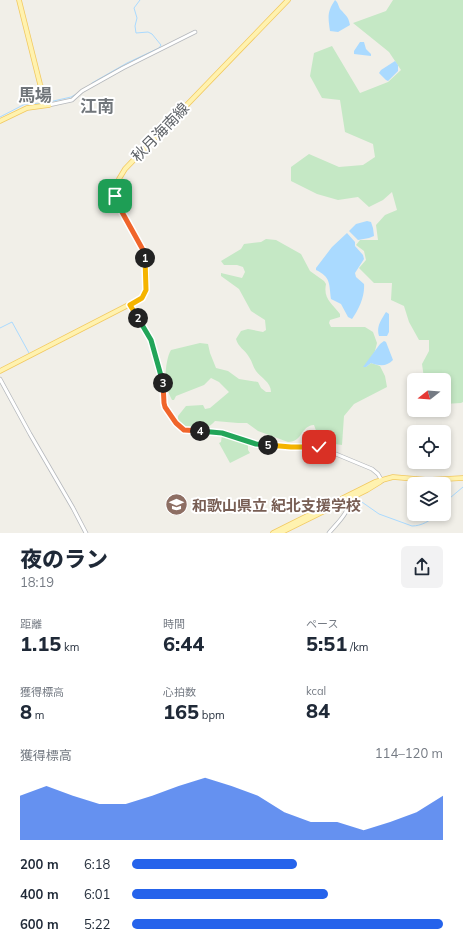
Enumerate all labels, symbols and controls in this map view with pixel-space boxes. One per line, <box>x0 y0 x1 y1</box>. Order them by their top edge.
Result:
district label: 馬場 <box>18 84 52 105</box>
district label: 江南 <box>80 95 114 116</box>
street label: 秋月海南線 <box>127 98 193 166</box>
pin <box>98 179 132 213</box>
icon: arrive <box>104 185 126 207</box>
pin: 1 <box>135 248 155 268</box>
text: 1 <box>142 251 148 265</box>
pin: 2 <box>128 308 148 328</box>
text: 2 <box>135 311 141 325</box>
pin: 3 <box>153 373 173 393</box>
north arrow <box>407 373 451 417</box>
map controls <box>407 373 451 521</box>
text: 3 <box>160 376 166 390</box>
pin: 4 <box>190 421 210 441</box>
text: 4 <box>197 424 203 438</box>
button: locate <box>407 425 451 469</box>
pin <box>302 430 336 464</box>
pin: 5 <box>258 435 278 455</box>
icon: check <box>308 436 330 458</box>
text: 5 <box>265 438 271 452</box>
button: layers <box>407 477 451 521</box>
school or university icon: 和歌山県立 紀北支援学校 <box>164 492 190 518</box>
place label: 和歌山県立 紀北支援学校 <box>192 496 361 515</box>
text: 夜のラン <box>20 545 108 573</box>
button: share <box>401 546 443 588</box>
text: 18:19 <box>20 574 54 590</box>
text: 距離 <box>20 617 42 631</box>
text: 時間 <box>163 617 185 631</box>
text: ペース <box>306 617 338 631</box>
text: 1.15 <box>20 631 61 656</box>
text: 6:44 <box>163 631 204 656</box>
text: 5:51 <box>306 631 347 656</box>
text: km <box>61 640 79 654</box>
text: /km <box>347 640 369 654</box>
text: kcal <box>306 684 326 698</box>
text: 獲得標高 <box>20 685 64 699</box>
text: 心拍数 <box>163 685 196 699</box>
text: 84 <box>306 698 330 723</box>
text: 8 <box>20 699 32 724</box>
text: 165 <box>163 699 199 724</box>
text: m <box>32 708 45 722</box>
text: bpm <box>199 708 225 722</box>
text: 114–120 m <box>375 745 443 761</box>
text: 獲得標高 <box>20 747 72 763</box>
text: 200 m <box>20 856 59 872</box>
text: 6:18 <box>84 856 110 872</box>
text: 400 m <box>20 886 59 902</box>
text: 6:01 <box>84 886 110 902</box>
text: 600 m <box>20 916 59 932</box>
text: 5:22 <box>84 916 110 932</box>

